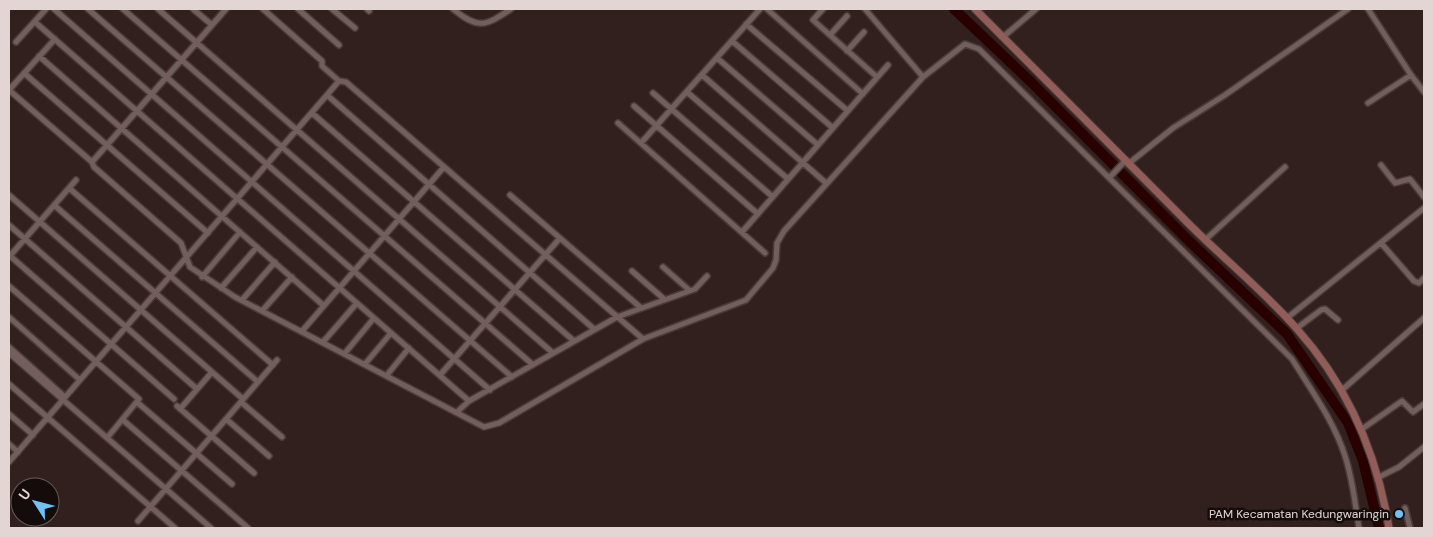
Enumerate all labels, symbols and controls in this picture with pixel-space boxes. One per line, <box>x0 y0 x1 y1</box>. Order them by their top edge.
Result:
north arrow <box>10 477 60 527</box>
text: U <box>14 485 35 504</box>
place label: PAM Kecamatan Kedungwaringin <box>1209 506 1389 522</box>
marker: PAM Kecamatan Kedungwaringin <box>1393 508 1405 520</box>

